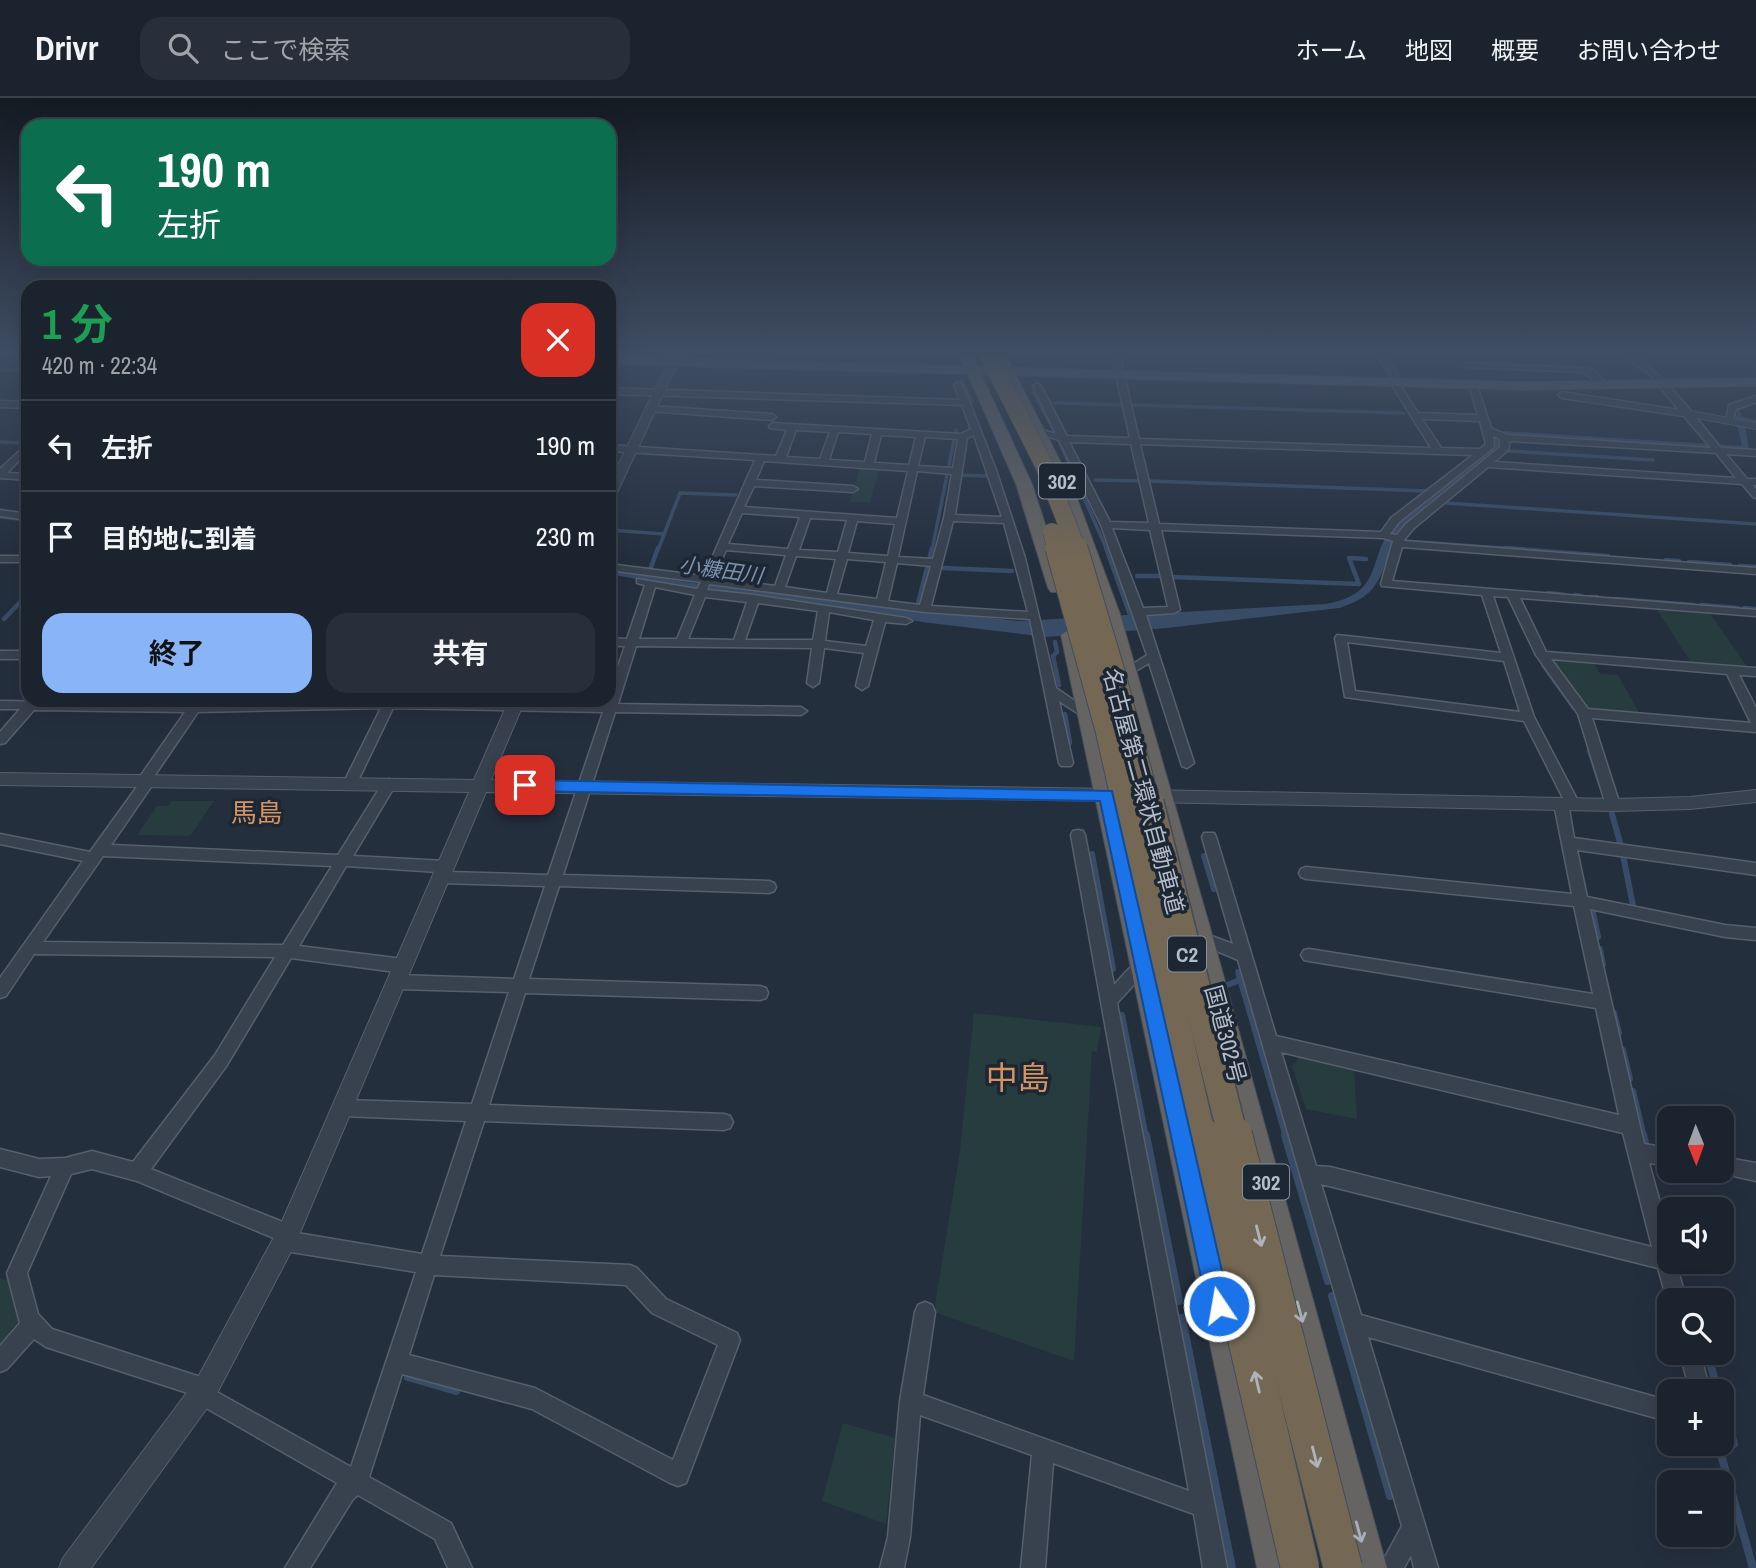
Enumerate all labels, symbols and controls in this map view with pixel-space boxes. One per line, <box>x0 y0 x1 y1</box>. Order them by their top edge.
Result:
search box <box>140 17 630 80</box>
text: Drivr <box>35 26 98 70</box>
icon: search <box>164 29 202 67</box>
text: ここで検索 <box>220 32 350 67</box>
text: ホーム <box>1296 34 1367 66</box>
text: 地図 <box>1405 34 1453 66</box>
text: 概要 <box>1491 34 1539 66</box>
text: お問い合わせ <box>1577 34 1721 66</box>
text: 190 m <box>157 136 271 202</box>
icon: left <box>42 147 133 238</box>
text: 左折 <box>157 203 221 246</box>
text: 1 分 <box>42 296 113 352</box>
button: close <box>521 303 595 377</box>
text: 420 m · 22:34 <box>42 350 157 381</box>
icon: left <box>42 427 80 465</box>
text: 190 m <box>536 428 595 463</box>
text: 左折 <box>101 430 153 465</box>
road number: 302 <box>1039 464 1085 498</box>
icon: arrive <box>42 518 80 556</box>
text: 230 m <box>536 519 595 554</box>
text: 目的地に到着 <box>101 521 257 556</box>
water label: 小糠田川 <box>677 550 767 590</box>
button: 終了 <box>42 613 312 693</box>
button: 共有 <box>326 613 595 693</box>
street label: 名古屋第二環状自動車道 <box>1096 665 1192 917</box>
pin <box>495 755 555 815</box>
icon: arrive <box>506 766 544 804</box>
district label: 馬島 <box>231 795 283 830</box>
road number: C2 <box>1168 936 1206 972</box>
street label: 国道302号 <box>1198 981 1254 1087</box>
district label: 中島 <box>986 1056 1050 1099</box>
north arrow <box>1657 1106 1734 1183</box>
map controls <box>1657 1106 1734 1547</box>
road number: 302 <box>1243 1164 1289 1200</box>
button: sound <box>1657 1197 1734 1274</box>
one-way arrow <box>1253 1224 1266 1247</box>
position arrow <box>1182 1269 1256 1343</box>
button: search <box>1657 1288 1734 1365</box>
one-way arrow <box>1294 1300 1307 1323</box>
one-way arrow <box>1250 1371 1264 1394</box>
button: + <box>1657 1379 1734 1456</box>
one-way arrow <box>1309 1445 1322 1468</box>
button: − <box>1657 1470 1734 1547</box>
one-way arrow <box>1353 1520 1366 1542</box>

